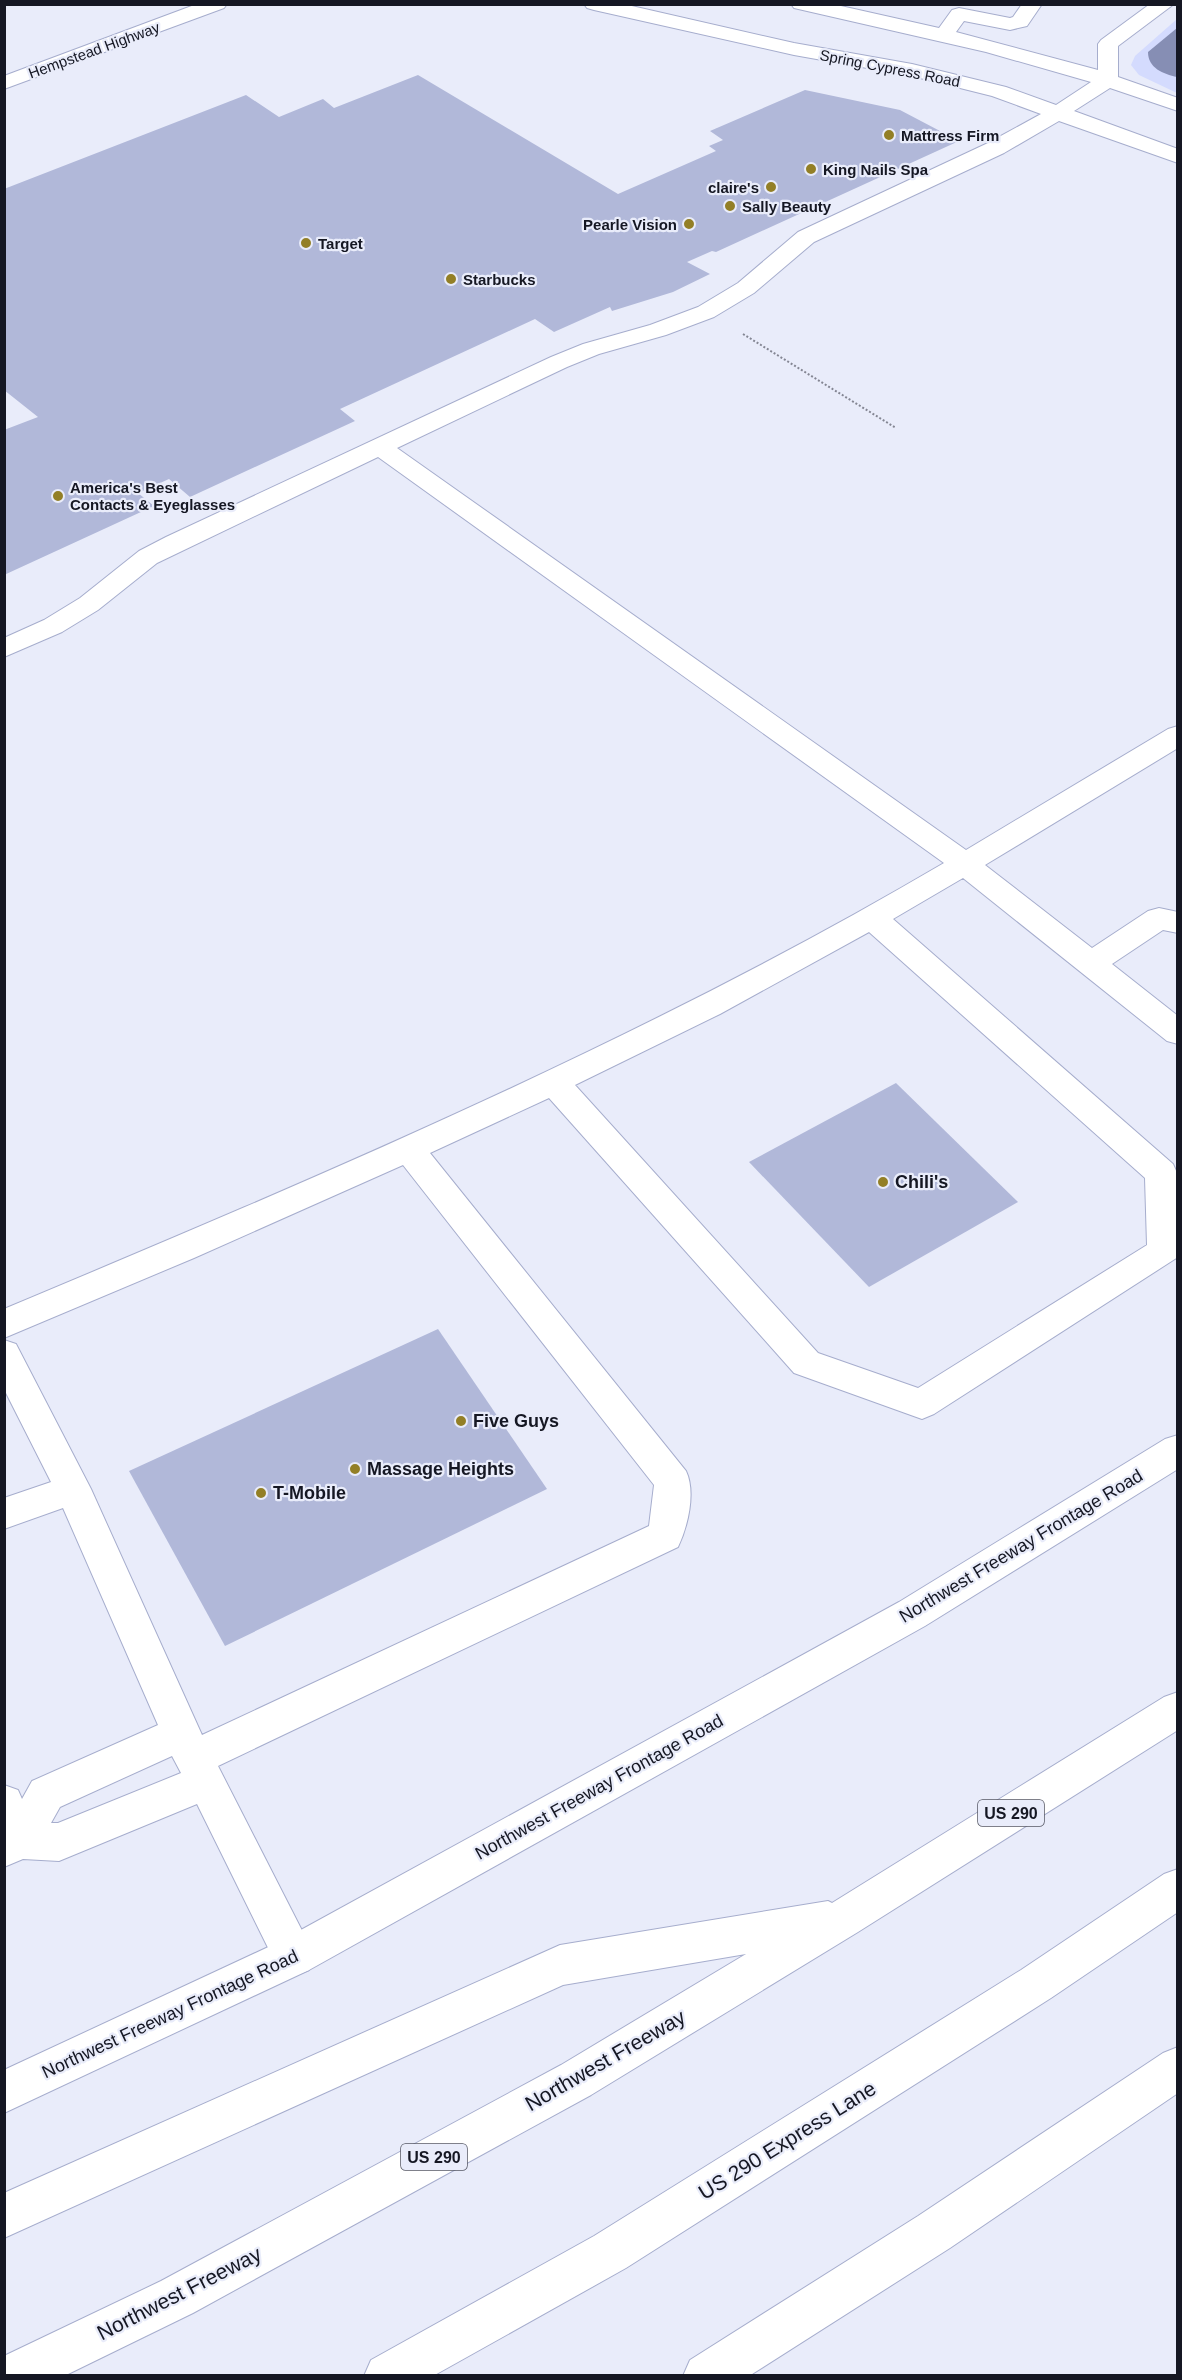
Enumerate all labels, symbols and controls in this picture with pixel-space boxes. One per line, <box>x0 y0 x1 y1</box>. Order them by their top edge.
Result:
street label: Hempstead Highway <box>26 18 162 82</box>
street label: Spring Cypress Road <box>818 46 962 90</box>
place label: Mattress Firm <box>901 127 999 144</box>
marker: Mattress Firm <box>882 128 896 142</box>
place label: King Nails Spa <box>823 161 929 178</box>
marker: King Nails Spa <box>804 162 818 176</box>
place label: claire's <box>708 179 759 196</box>
marker: claire's <box>764 180 778 194</box>
place label: Sally Beauty <box>742 198 832 215</box>
marker: Sally Beauty <box>723 199 737 213</box>
place label: Pearle Vision <box>583 216 677 233</box>
marker: Pearle Vision <box>682 217 696 231</box>
place label: Target <box>318 235 363 252</box>
marker: Target <box>299 236 313 250</box>
place label: Starbucks <box>463 271 536 288</box>
marker: Starbucks <box>444 272 458 286</box>
place label: America's Best Contacts & Eyeglasses <box>70 479 235 513</box>
marker: America's Best Contacts & Eyeglasses <box>51 489 65 503</box>
place label: Chili's <box>895 1172 948 1192</box>
marker: Chili's <box>876 1175 890 1189</box>
place label: Five Guys <box>473 1411 559 1431</box>
marker: Five Guys <box>454 1414 468 1428</box>
place label: Massage Heights <box>367 1459 514 1479</box>
marker: Massage Heights <box>348 1462 362 1476</box>
street label: Northwest Freeway Frontage Road <box>896 1465 1146 1627</box>
place label: T-Mobile <box>273 1483 346 1503</box>
marker: T-Mobile <box>254 1486 268 1500</box>
street label: Northwest Freeway Frontage Road <box>472 1710 726 1864</box>
road number: US 290 <box>978 1800 1044 1826</box>
street label: Northwest Freeway Frontage Road <box>39 1946 301 2082</box>
street label: Northwest Freeway <box>521 2005 690 2115</box>
street label: US 290 Express Lane <box>694 2076 880 2204</box>
road number: US 290 <box>401 2144 467 2170</box>
street label: Northwest Freeway <box>93 2241 265 2344</box>

